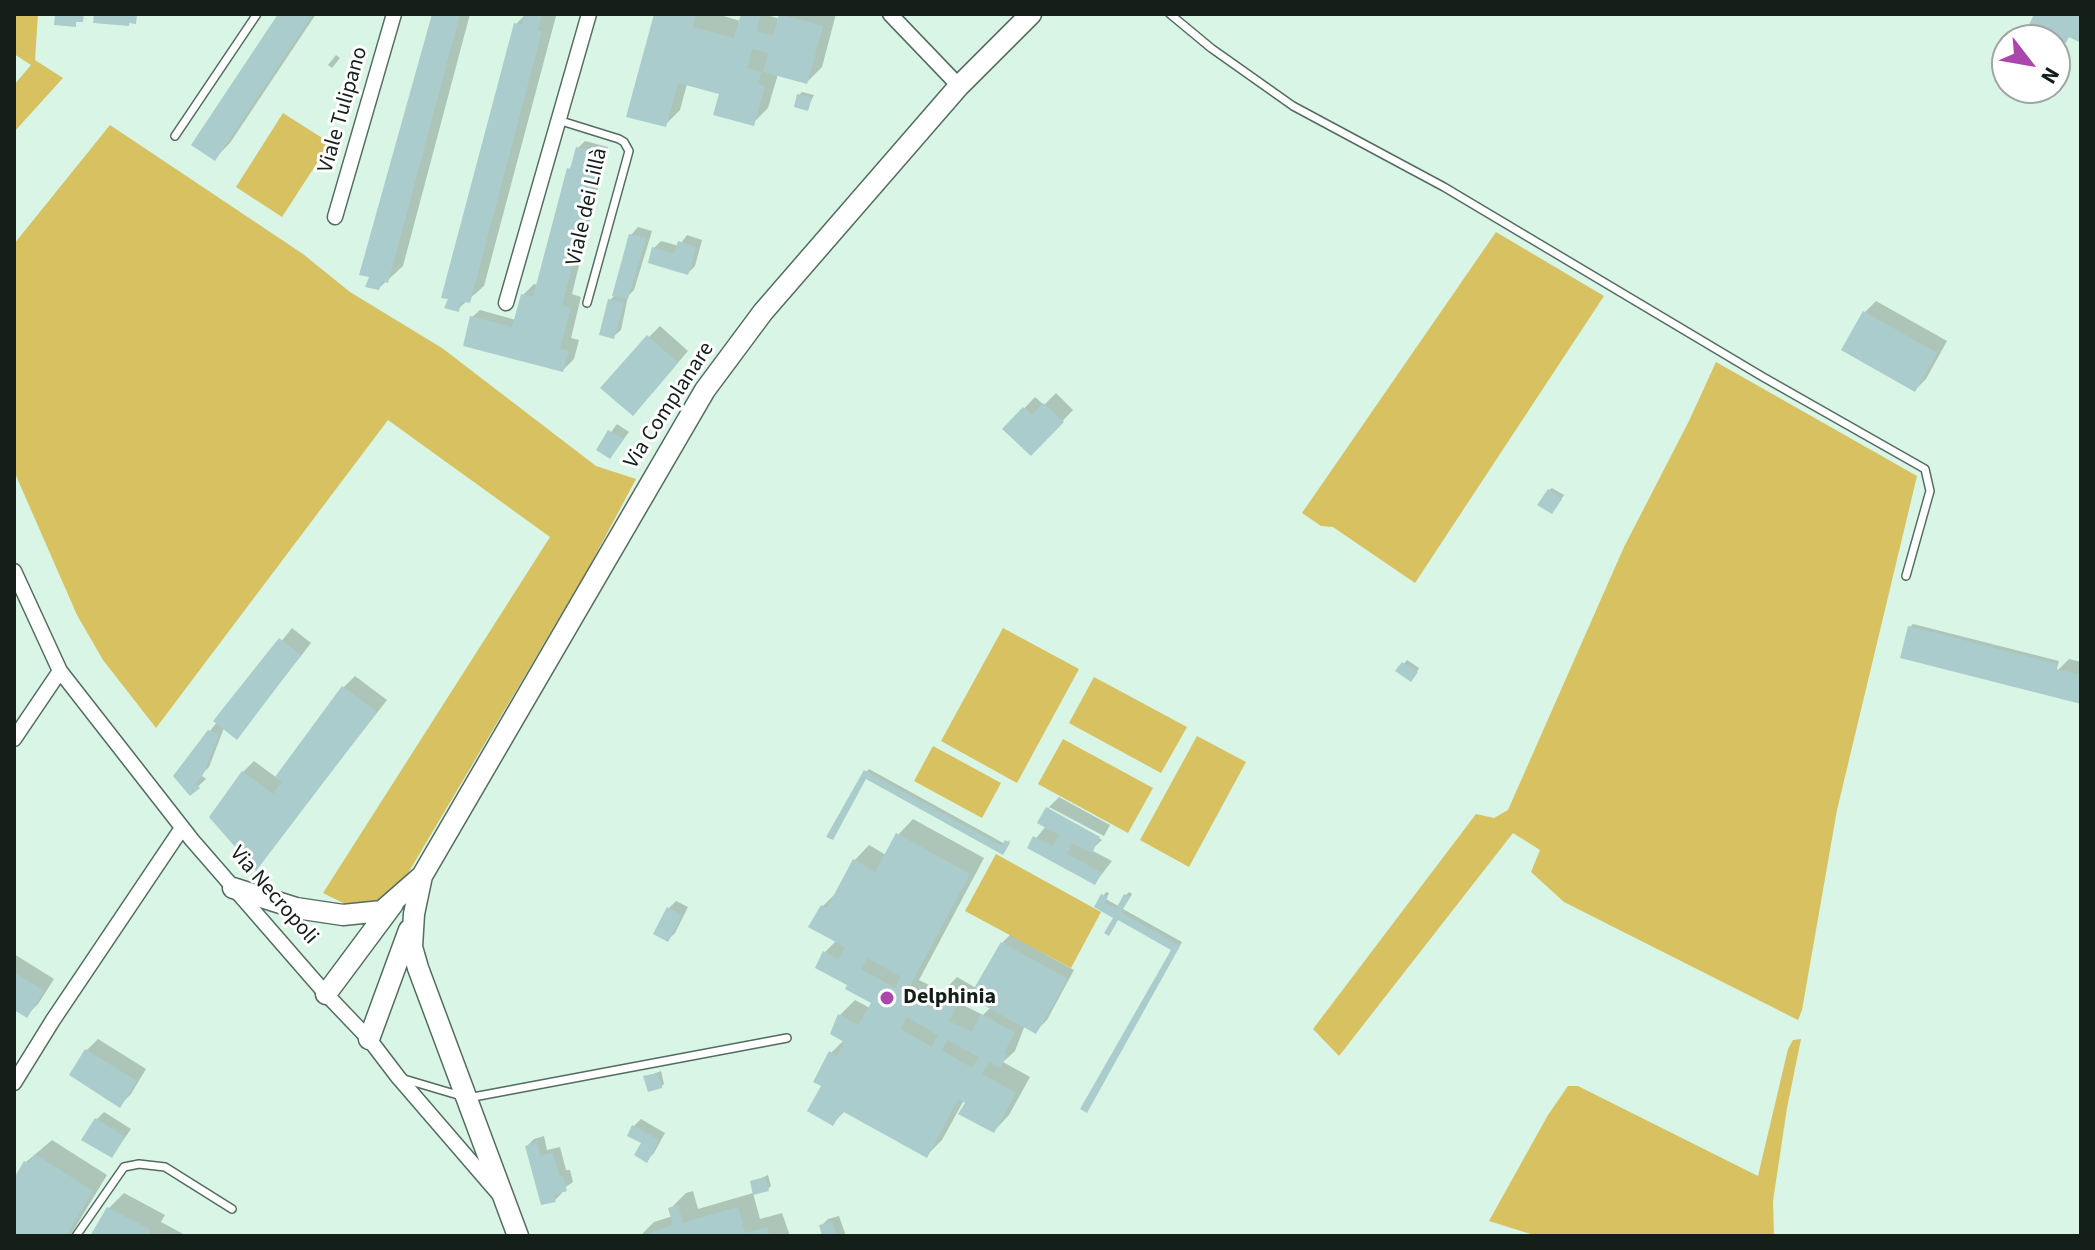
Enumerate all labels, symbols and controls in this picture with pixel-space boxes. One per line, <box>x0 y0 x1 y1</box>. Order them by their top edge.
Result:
north arrow <box>1991 24 2071 104</box>
street label: Viale Tulipano <box>313 44 375 176</box>
text: N <box>2032 61 2067 90</box>
street label: Viale dei Lillà <box>562 146 614 268</box>
street label: Via Complanare <box>619 338 721 474</box>
street label: Via Necropoli <box>223 841 323 951</box>
place label: Delphinia <box>903 985 996 1011</box>
marker: Delphinia <box>878 989 896 1007</box>

